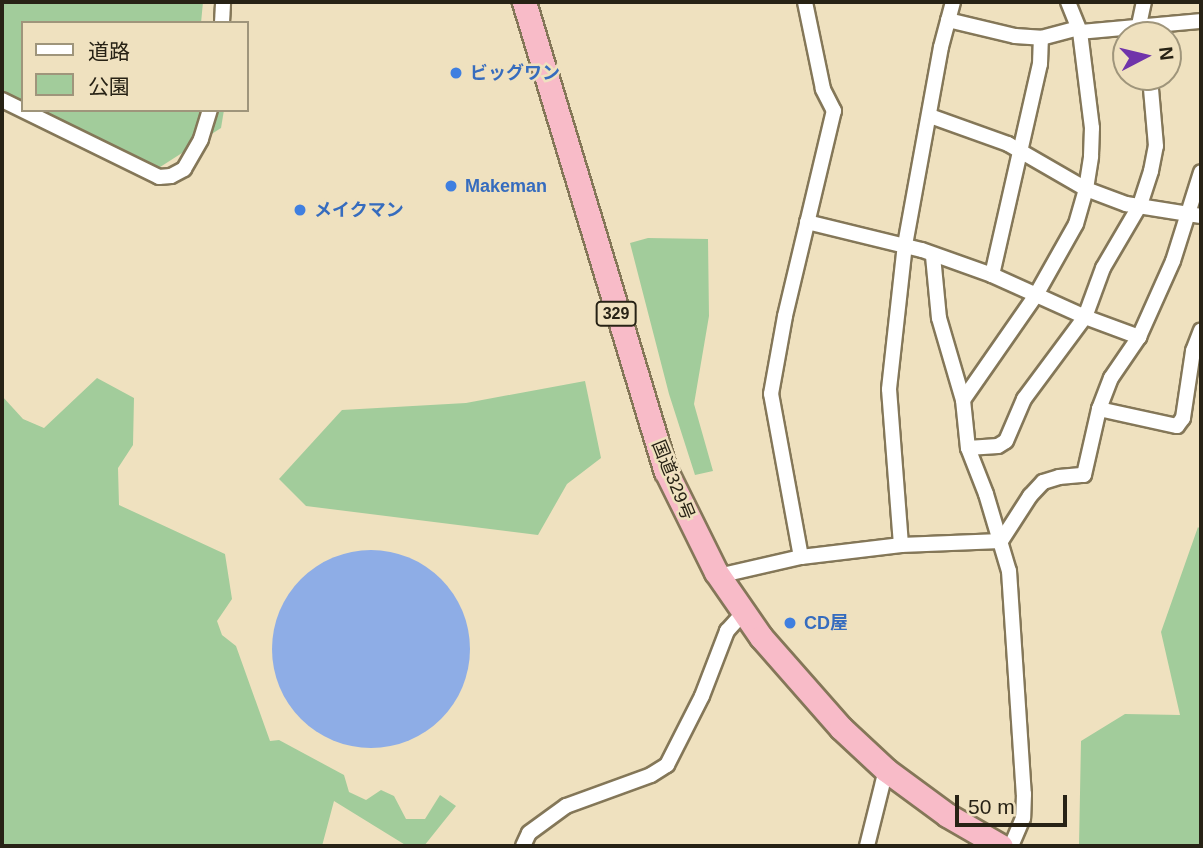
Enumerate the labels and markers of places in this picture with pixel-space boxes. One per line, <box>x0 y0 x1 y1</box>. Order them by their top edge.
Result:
place label: ビッグワン <box>470 62 560 84</box>
marker: ビッグワン <box>448 65 464 81</box>
place label: Makeman <box>465 175 547 197</box>
marker: Makeman <box>443 178 459 194</box>
place label: メイクマン <box>314 199 404 221</box>
marker: メイクマン <box>292 202 308 218</box>
place label: CD屋 <box>804 612 848 634</box>
marker: CD屋 <box>782 615 798 631</box>

